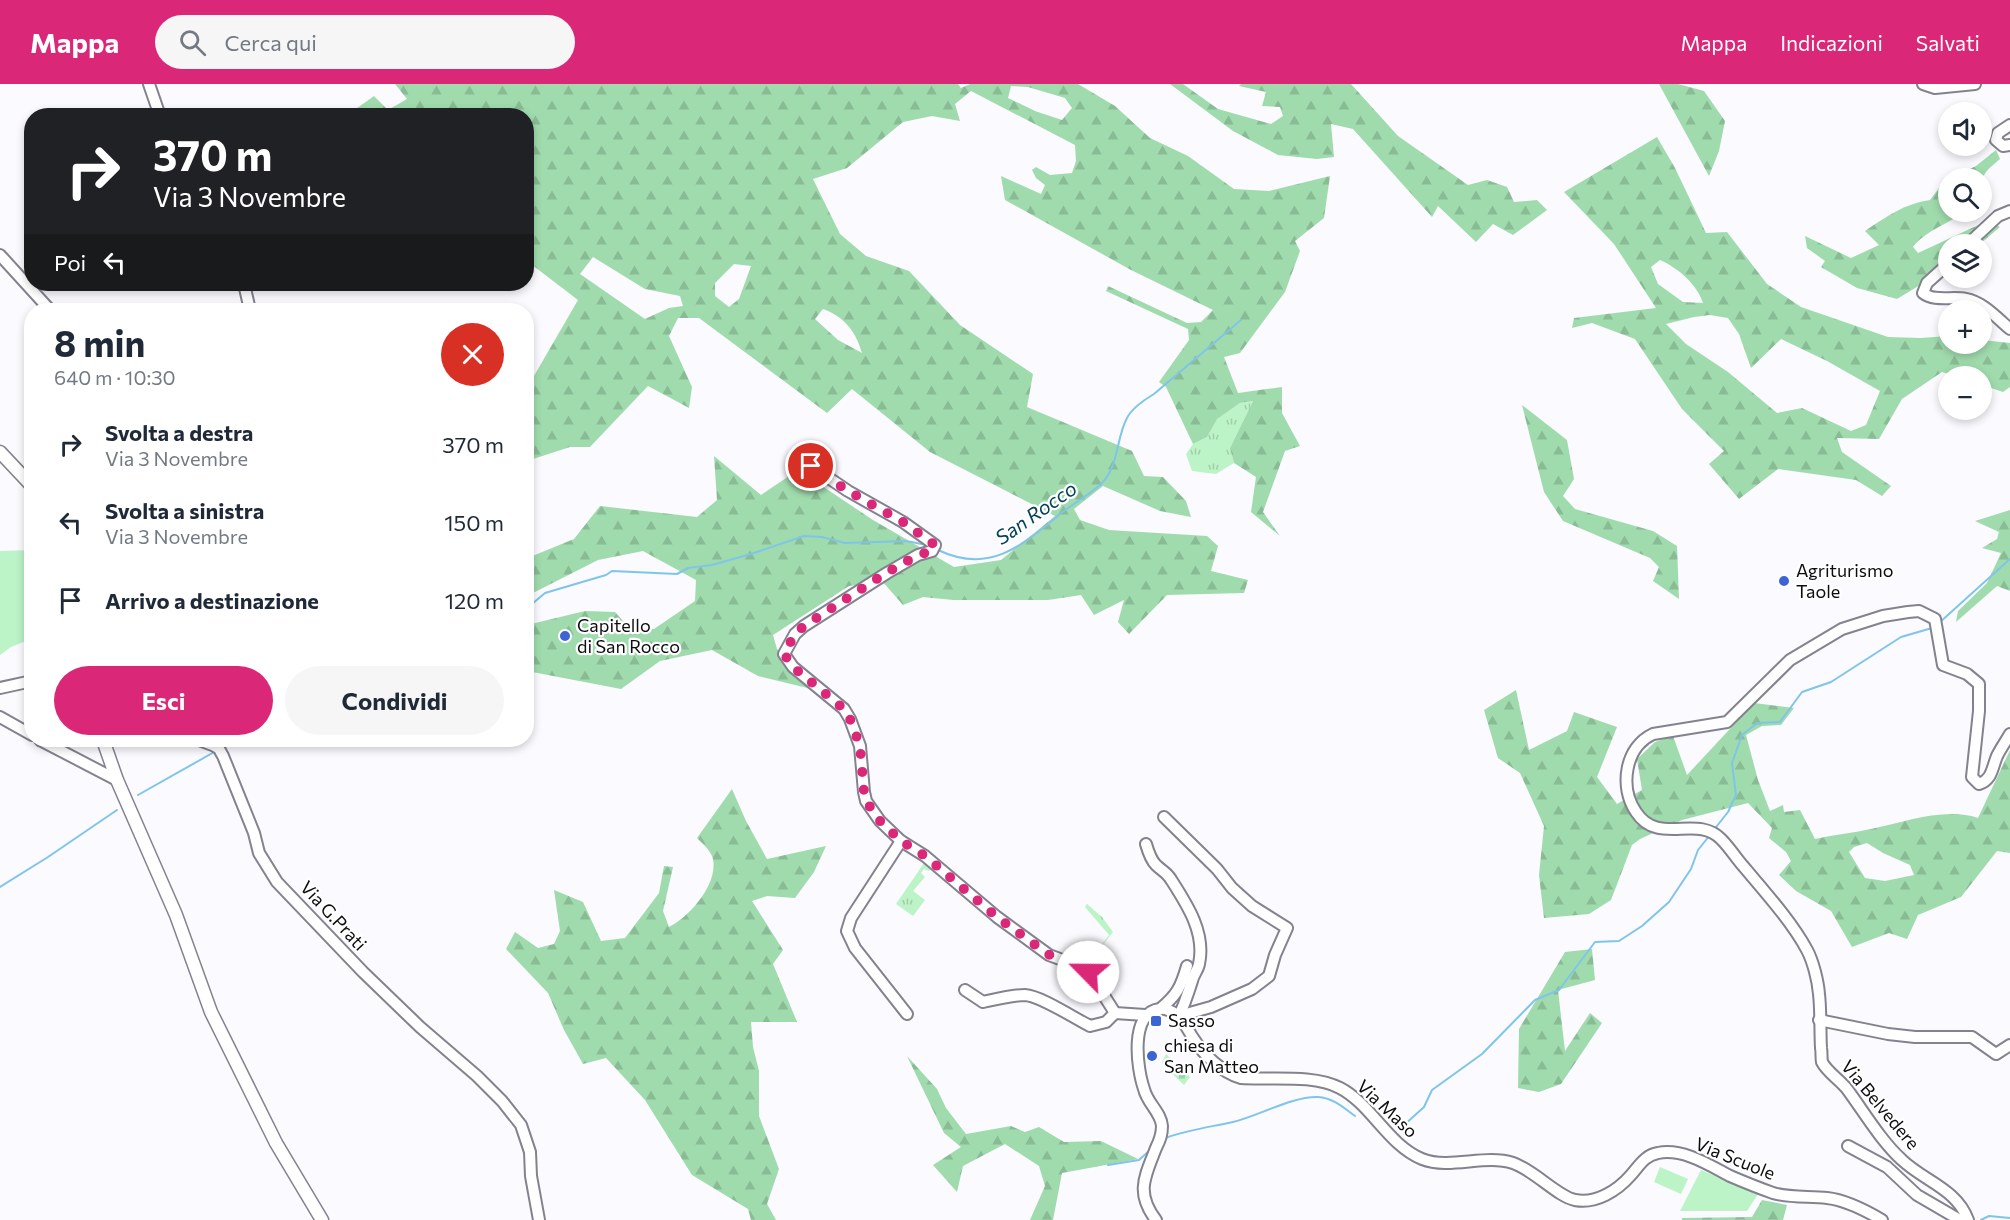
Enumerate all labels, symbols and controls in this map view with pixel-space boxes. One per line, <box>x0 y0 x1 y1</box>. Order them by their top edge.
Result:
search box <box>155 15 575 69</box>
text: Mappa <box>30 25 119 59</box>
icon: search <box>176 26 209 59</box>
text: Cerca qui <box>224 29 317 56</box>
text: Mappa <box>1680 30 1747 55</box>
text: Indicazioni <box>1780 30 1883 55</box>
text: Salvati <box>1916 30 1980 55</box>
map controls <box>1938 102 1992 420</box>
button: sound <box>1938 102 1992 156</box>
text: 370 m <box>153 128 272 180</box>
icon: right <box>54 132 132 210</box>
button: search <box>1938 168 1992 222</box>
text: Via 3 Novembre <box>153 180 346 213</box>
button: layers <box>1938 234 1992 288</box>
icon: left <box>98 246 131 279</box>
text: Poi <box>54 249 86 276</box>
button: + <box>1938 300 1992 354</box>
text: 8 min <box>54 320 145 364</box>
button: close <box>441 323 504 386</box>
text: 640 m · 10:30 <box>54 365 176 389</box>
button: − <box>1938 366 1992 420</box>
text: Svolta a destra <box>105 419 253 446</box>
icon: right <box>54 428 87 461</box>
text: 370 m <box>442 431 504 458</box>
pin <box>785 440 836 491</box>
text: Via 3 Novembre <box>105 446 248 470</box>
icon: arrive <box>794 449 827 482</box>
water label: San Rocco <box>990 475 1081 549</box>
text: Svolta a sinistra <box>105 497 264 524</box>
icon: left <box>54 506 87 539</box>
text: 150 m <box>444 509 504 536</box>
text: Via 3 Novembre <box>105 524 248 548</box>
place label: Agriturismo Taole <box>1796 559 1894 602</box>
marker: Agriturismo Taole <box>1777 574 1791 588</box>
icon: arrive <box>54 584 87 617</box>
text: Arrivo a destinazione <box>105 587 319 614</box>
text: 120 m <box>445 587 504 614</box>
place label: Capitello di San Rocco <box>577 614 680 657</box>
marker: Capitello di San Rocco <box>558 629 572 643</box>
button: Esci <box>54 666 273 735</box>
button: Condividi <box>285 666 504 735</box>
street label: Via G.Prati <box>296 876 371 955</box>
position arrow <box>1056 940 1120 1004</box>
place label: Sasso <box>1168 1009 1215 1031</box>
marker: Sasso <box>1149 1014 1163 1028</box>
place label: chiesa di San Matteo <box>1164 1034 1259 1077</box>
marker: chiesa di San Matteo <box>1145 1049 1159 1063</box>
street label: Via Belvedere <box>1837 1055 1925 1154</box>
street label: Via Maso <box>1353 1075 1423 1142</box>
street label: Via Scuole <box>1692 1132 1779 1184</box>

